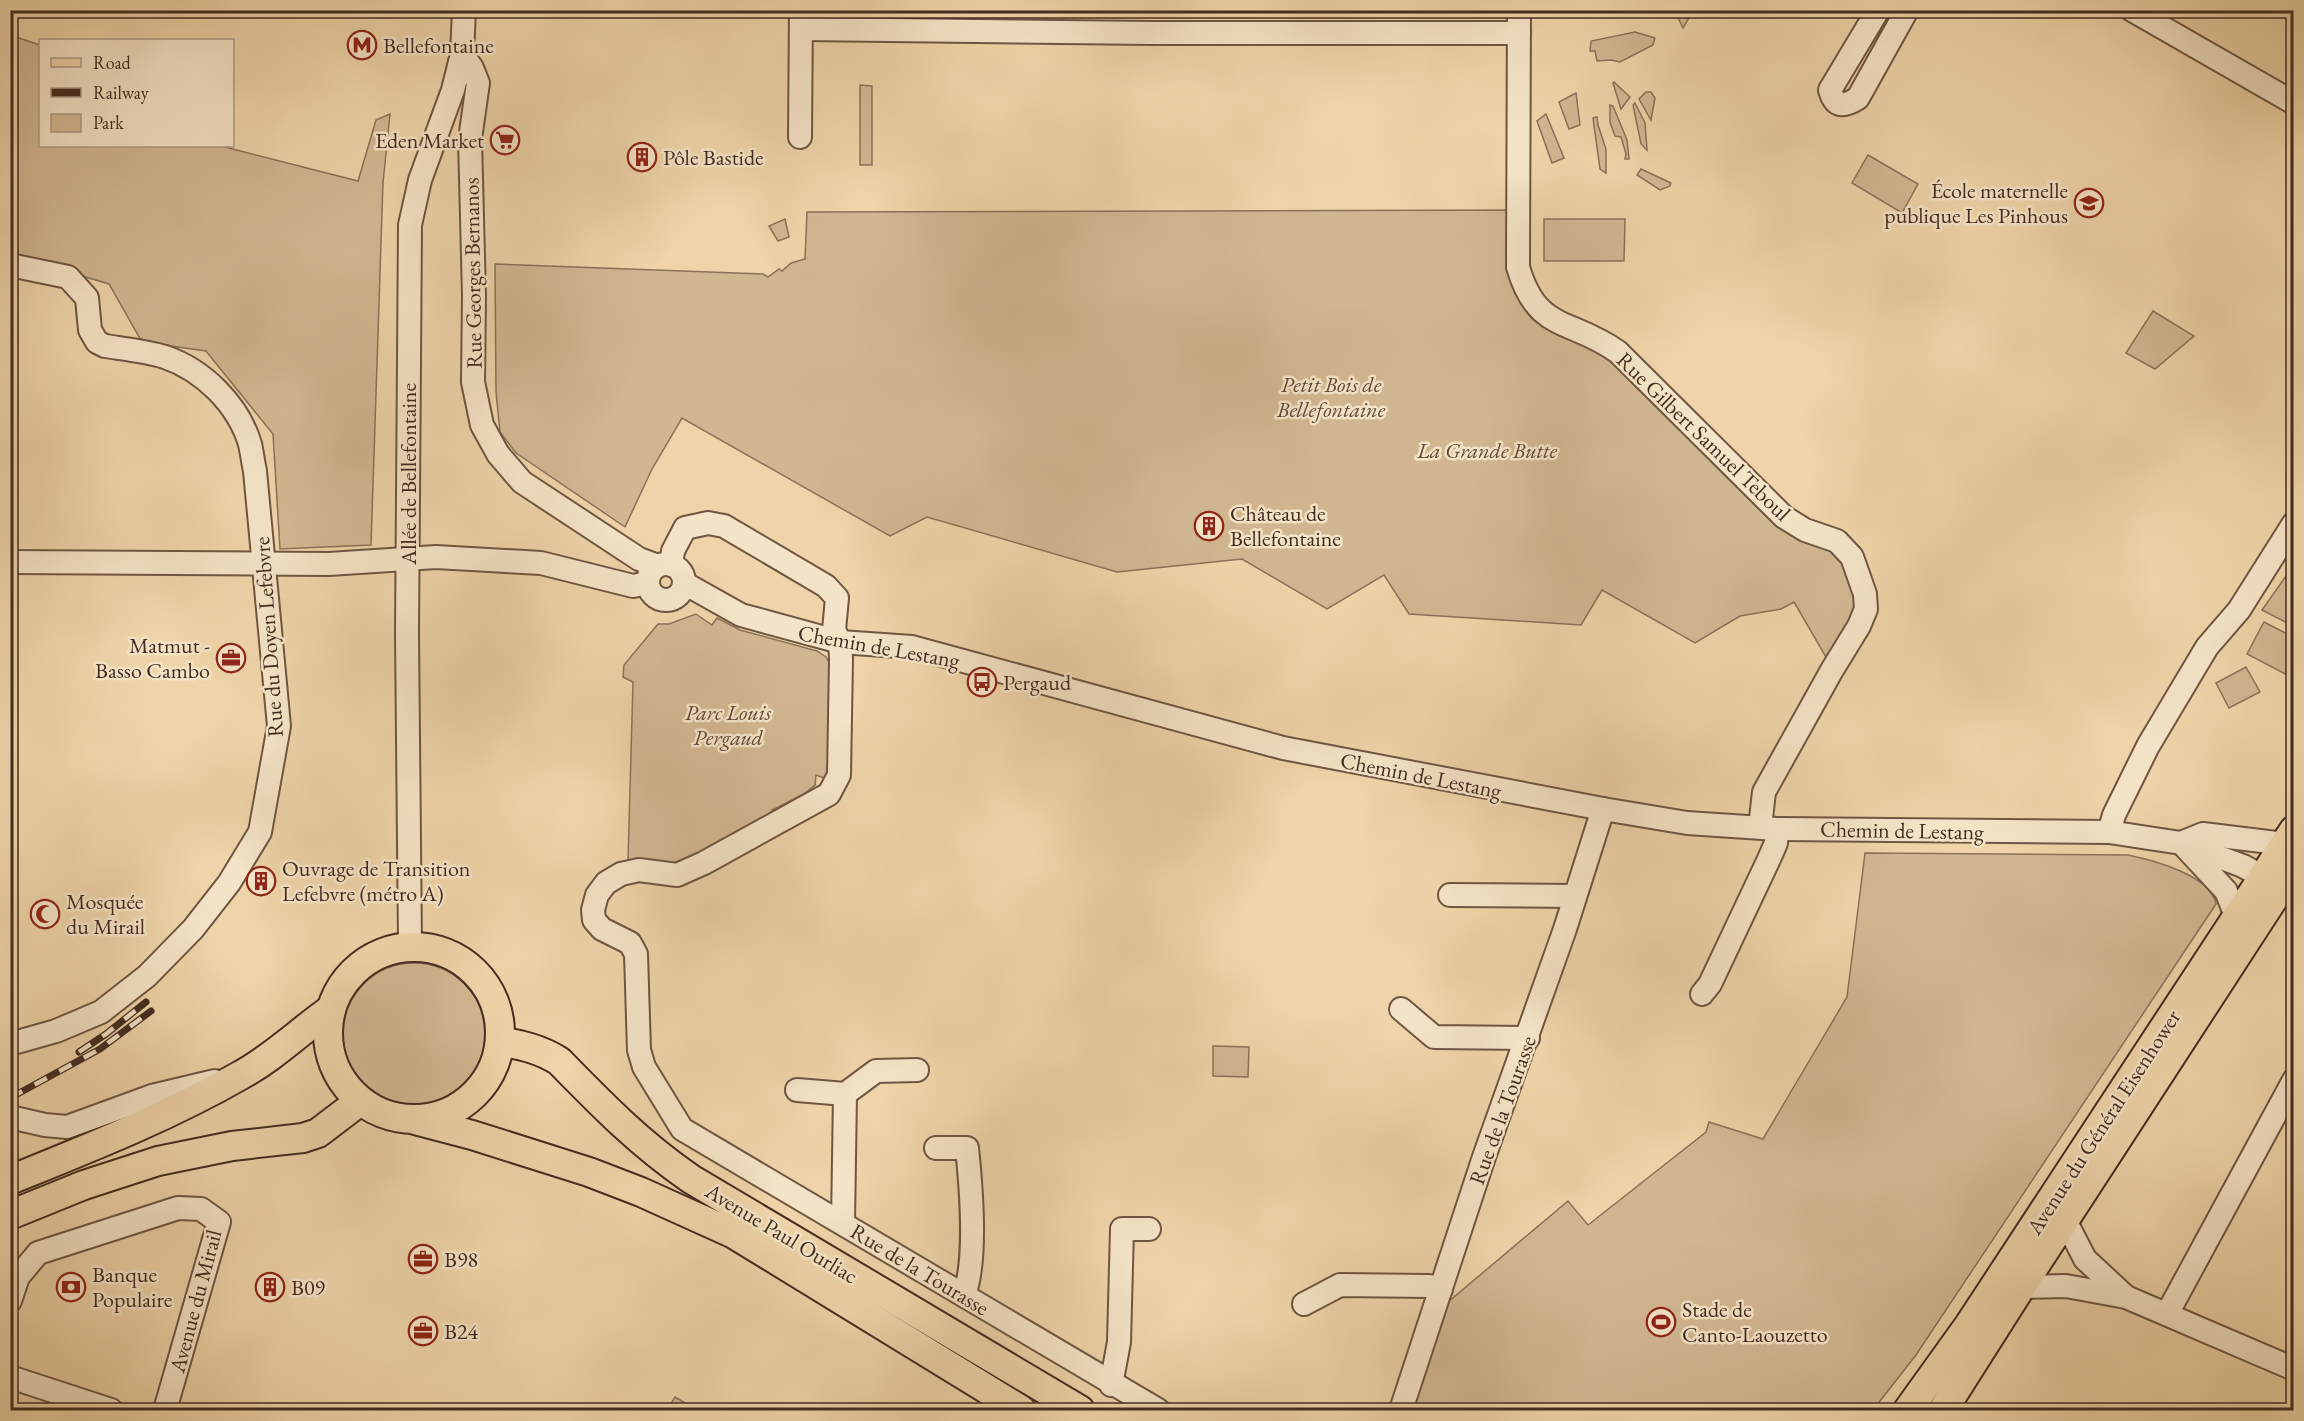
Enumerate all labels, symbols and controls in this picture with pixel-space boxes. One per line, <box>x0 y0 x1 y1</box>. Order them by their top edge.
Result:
metro station icon: Bellefontaine <box>346 29 378 61</box>
place label: Bellefontaine <box>383 31 494 60</box>
legend <box>39 39 234 147</box>
text: Road <box>93 51 132 74</box>
text: Railway <box>93 81 149 104</box>
text: Park <box>93 111 124 134</box>
supermarket icon: Eden Market <box>489 124 521 156</box>
place label: Eden Market <box>375 126 484 155</box>
building icon: Pôle Bastide <box>626 141 658 173</box>
place label: Pôle Bastide <box>663 143 764 172</box>
place label: École maternelle publique Les Pinhous <box>1884 176 2068 230</box>
street label: Rue Georges Bernanos <box>456 177 489 369</box>
school or university icon: École maternelle publique Les Pinhous <box>2073 187 2105 219</box>
street label: Rue Gilbert Samuel Teboul <box>1610 345 1797 527</box>
park label: Petit Bois de Bellefontaine <box>1276 370 1386 424</box>
street label: Allée de Bellefontaine <box>394 383 423 566</box>
park label: La Grande Butte <box>1416 436 1557 465</box>
place label: Château de Bellefontaine <box>1230 499 1341 553</box>
building icon: Château de Bellefontaine <box>1193 510 1225 542</box>
street label: Rue du Doyen Lefebvre <box>247 535 290 738</box>
street label: Chemin de Lestang <box>796 618 962 675</box>
place label: Matmut - Basso Cambo <box>95 631 210 685</box>
office icon: Matmut - Basso Cambo <box>215 642 247 674</box>
bus stop icon: Pergaud <box>966 666 998 698</box>
place label: Pergaud <box>1003 668 1072 697</box>
park label: Parc Louis Pergaud <box>685 698 772 752</box>
street label: Chemin de Lestang <box>1338 746 1504 805</box>
street label: Chemin de Lestang <box>1820 815 1984 846</box>
place label: Ouvrage de Transition Lefebvre (métro A) <box>282 854 471 908</box>
building icon: Ouvrage de Transition Lefebvre (métro A) <box>245 865 277 897</box>
place label: Mosquée du Mirail <box>66 887 145 941</box>
mosque icon: Mosquée du Mirail <box>29 898 61 930</box>
street label: Avenue du Général Eisenhower <box>2019 1004 2187 1241</box>
street label: Rue de la Tourasse <box>1462 1031 1543 1189</box>
street label: Avenue Paul Ourliac <box>699 1176 863 1290</box>
street label: Rue de la Tourasse <box>845 1217 995 1322</box>
street label: Avenue du Mirail <box>162 1227 228 1377</box>
office icon: B98 <box>407 1243 439 1275</box>
place label: B98 <box>444 1245 478 1274</box>
place label: Banque Populaire <box>92 1260 173 1314</box>
bank icon: Banque Populaire <box>55 1271 87 1303</box>
building icon: B09 <box>254 1271 286 1303</box>
place label: B09 <box>291 1273 325 1302</box>
place label: Stade de Canto-Laouzetto <box>1682 1295 1828 1349</box>
sports icon: Stade de Canto-Laouzetto <box>1645 1306 1677 1338</box>
office icon: B24 <box>407 1315 439 1347</box>
place label: B24 <box>444 1317 478 1346</box>

